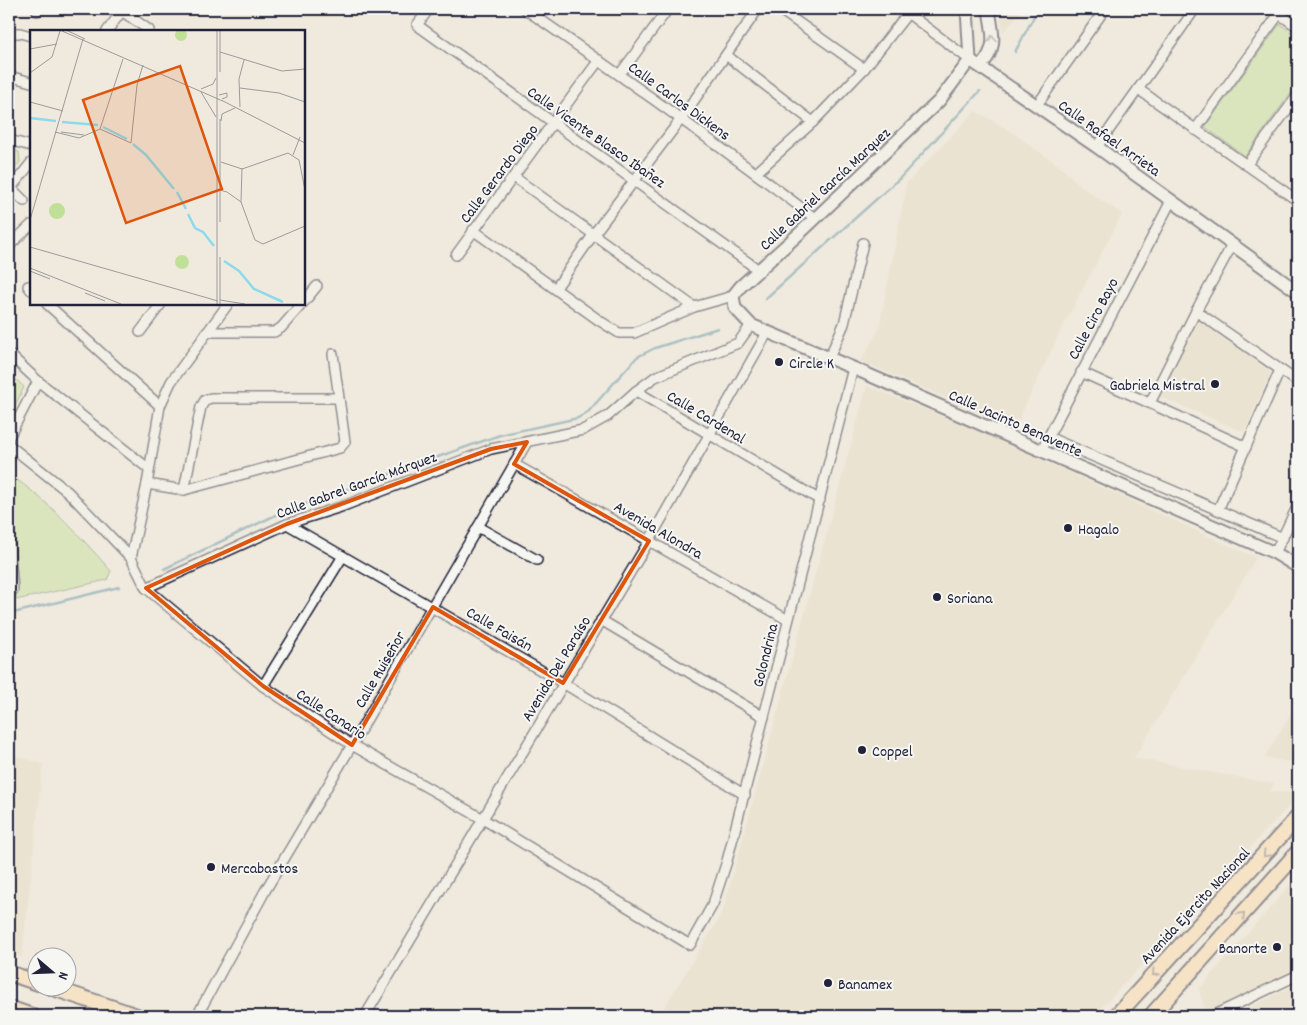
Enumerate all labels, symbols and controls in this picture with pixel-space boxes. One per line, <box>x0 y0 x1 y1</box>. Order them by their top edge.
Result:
inset map <box>30 30 305 305</box>
one-way arrow <box>987 35 998 43</box>
street label: Calle Carlos Dickens <box>623 57 735 147</box>
street label: Calle Vicente Blasco Ibañez <box>522 81 670 195</box>
street label: Calle Rafael Arrieta <box>1053 95 1165 183</box>
street label: Calle Gerardo Diego <box>455 120 545 229</box>
street label: Calle Gabriel García Marquez <box>755 123 896 257</box>
street label: Calle Ciro Bayo <box>1063 274 1125 364</box>
place label: Circle K <box>789 353 834 376</box>
marker: Circle K <box>773 356 785 368</box>
place label: Gabriela Mistral <box>1109 375 1205 398</box>
marker: Gabriela Mistral <box>1209 378 1221 390</box>
street label: Calle Jacinto Benavente <box>944 384 1085 464</box>
street label: Calle Cardenal <box>662 386 750 451</box>
street label: Calle Gabrel García Márquez <box>273 447 440 526</box>
street label: Avenida Alondra <box>609 496 707 566</box>
place label: Hagalo <box>1078 519 1119 542</box>
marker: Hagalo <box>1062 522 1074 534</box>
place label: Soriana <box>947 588 993 611</box>
marker: Soriana <box>931 591 943 603</box>
street label: Calle Faisán <box>461 602 536 658</box>
street label: Avenida Del Paraíso <box>517 612 598 726</box>
street label: Golondrina <box>747 621 786 690</box>
street label: Calle Ruiseñor <box>350 627 413 713</box>
street label: Calle Canario <box>291 684 370 747</box>
place label: Coppel <box>872 741 913 764</box>
marker: Coppel <box>856 744 868 756</box>
street label: Avenida Ejercito Nacional <box>1135 843 1256 970</box>
one-way arrow <box>1263 848 1272 857</box>
place label: Mercabastos <box>221 858 298 881</box>
marker: Mercabastos <box>205 861 217 873</box>
one-way arrow <box>1236 911 1245 920</box>
place label: Banorte <box>1219 938 1267 961</box>
marker: Banorte <box>1271 941 1283 953</box>
north arrow <box>28 948 78 998</box>
one-way arrow <box>1152 967 1161 976</box>
text: N <box>52 969 73 982</box>
place label: Banamex <box>838 974 892 997</box>
marker: Banamex <box>822 977 834 989</box>

